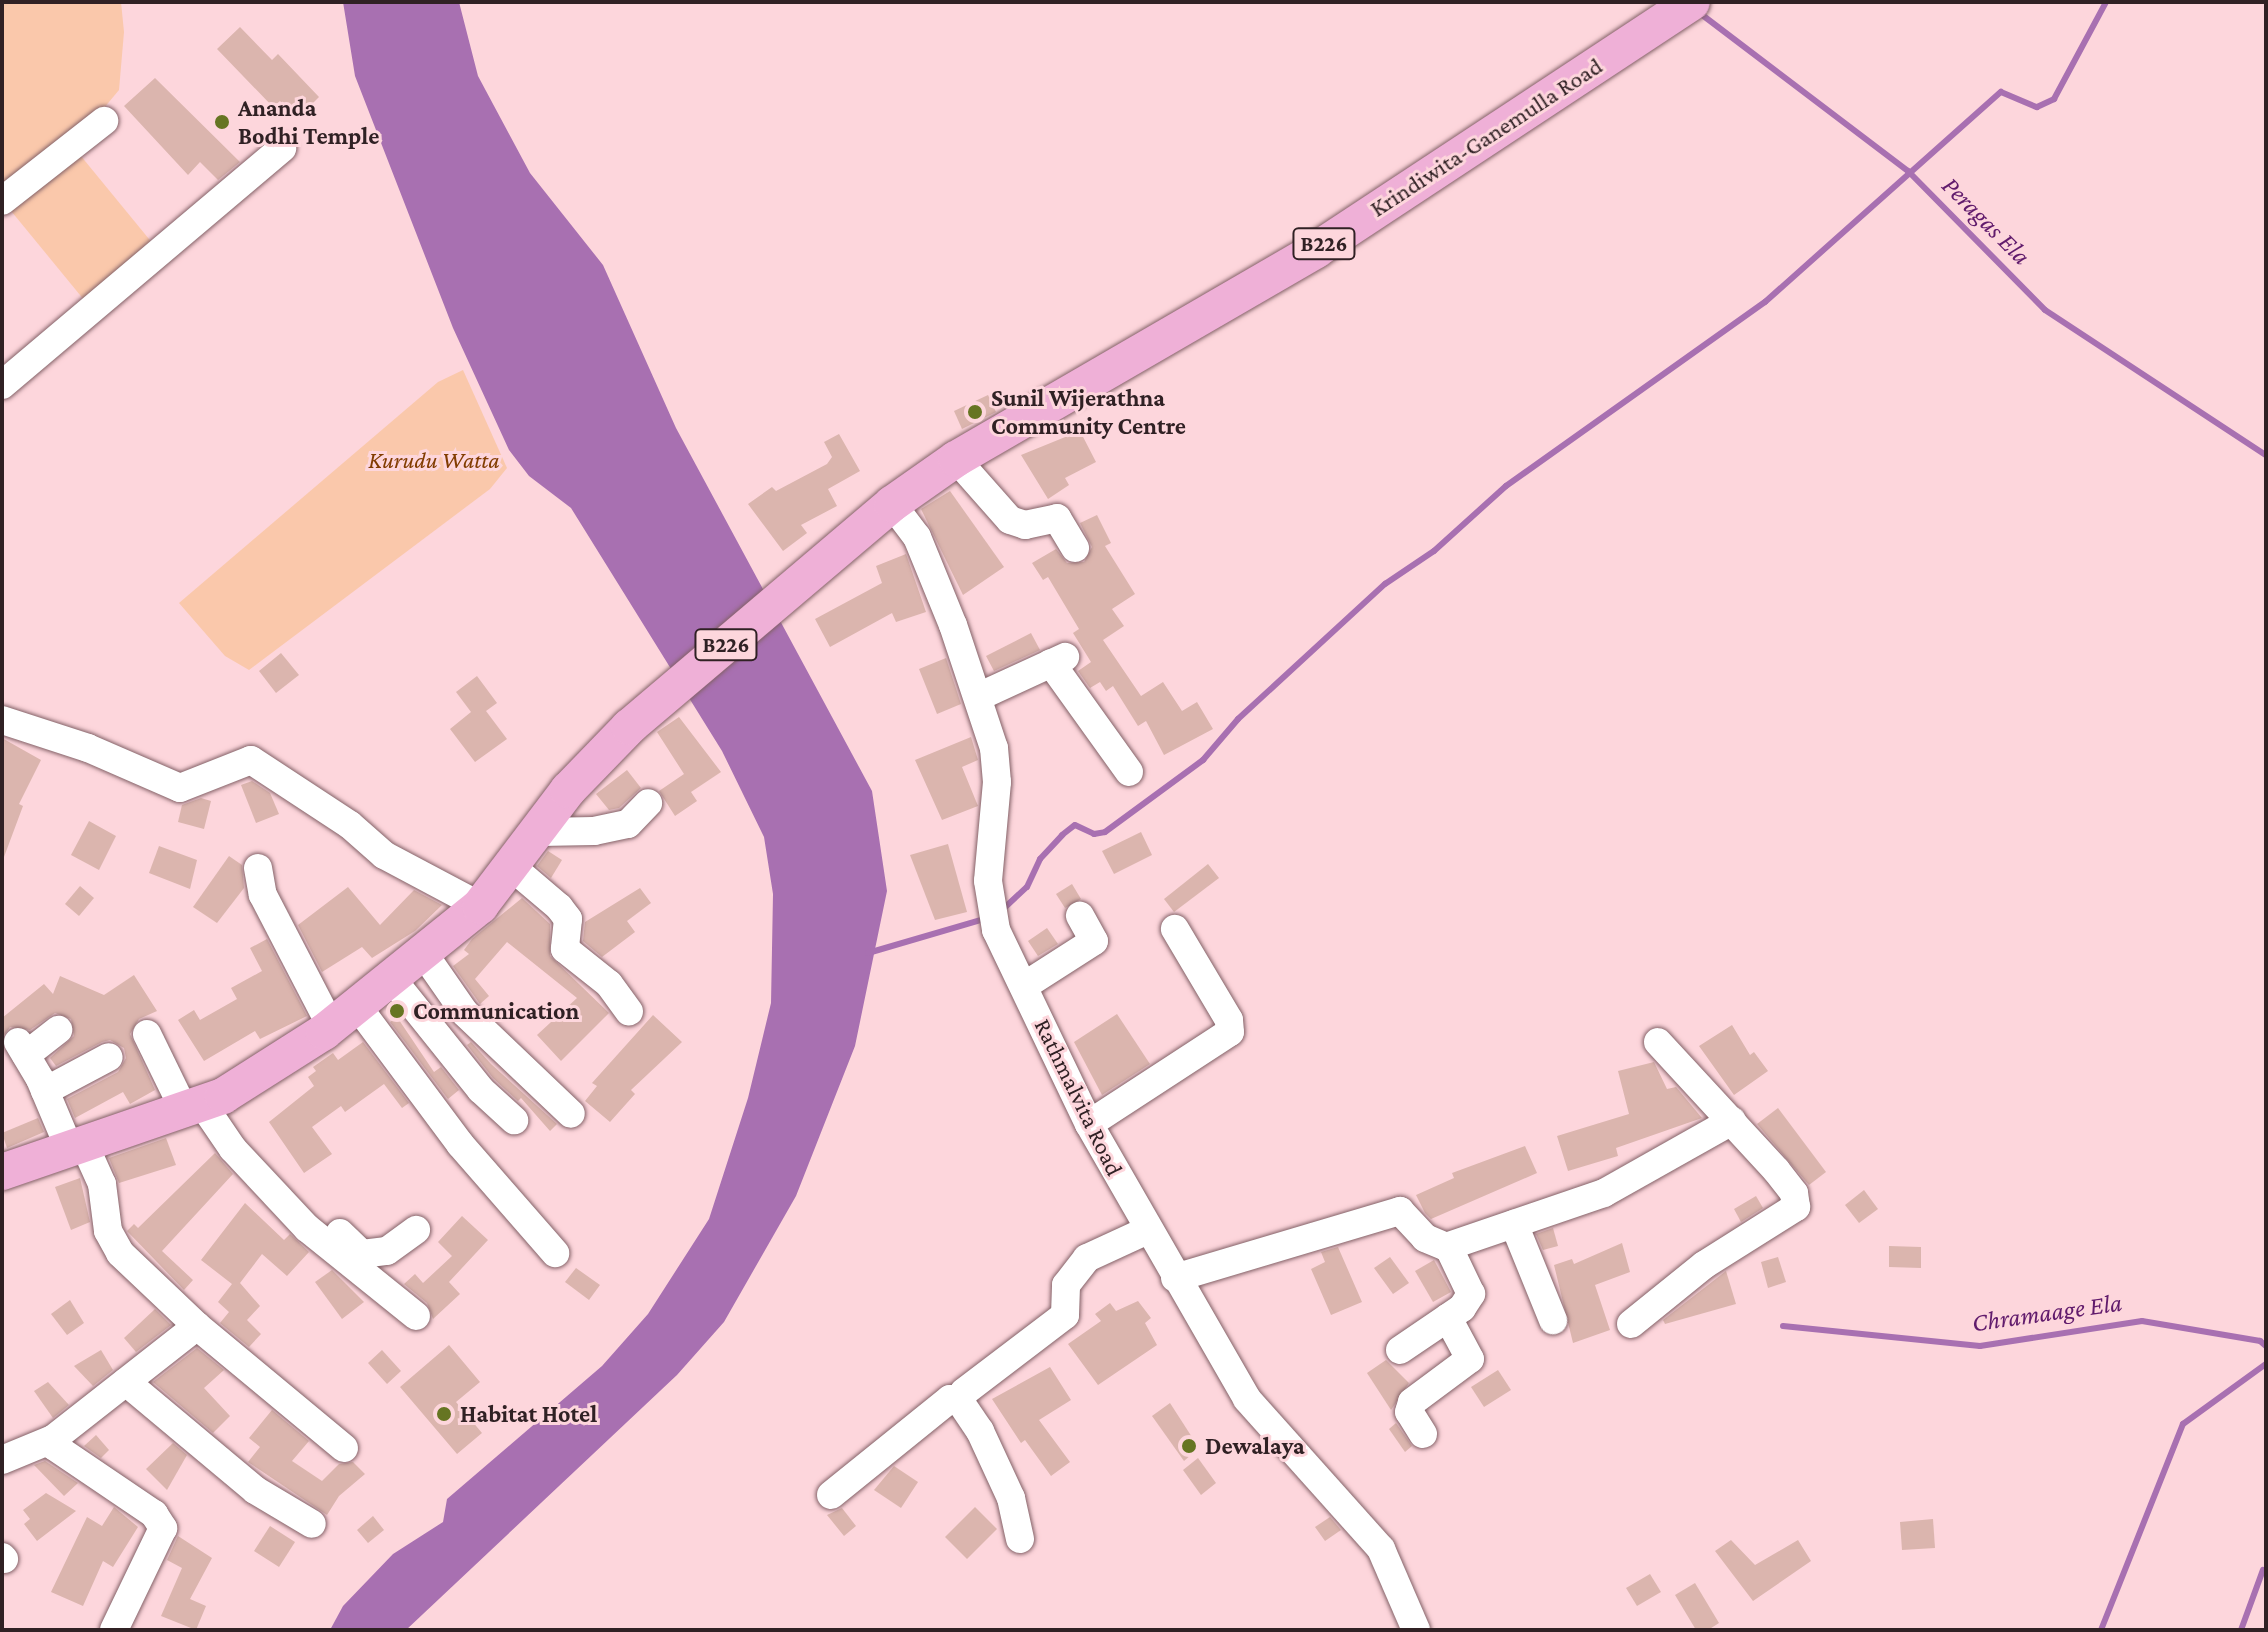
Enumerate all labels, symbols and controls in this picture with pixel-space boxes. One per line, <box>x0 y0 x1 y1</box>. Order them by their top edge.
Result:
street label: Krindiwita-Ganemulla Road <box>1365 51 1607 223</box>
place label: Ananda Bodhi Temple <box>238 94 379 150</box>
marker: Ananda Bodhi Temple <box>213 113 231 131</box>
water label: Peragas Ela <box>1935 170 2037 272</box>
road number: B226 <box>1292 226 1356 262</box>
place label: Sunil Wijerathna Community Centre <box>991 384 1186 440</box>
marker: Sunil Wijerathna Community Centre <box>966 403 984 421</box>
park label: Kurudu Watta <box>368 446 500 474</box>
road number: B226 <box>694 627 758 663</box>
place label: Communication <box>413 997 579 1025</box>
marker: Communication <box>388 1002 406 1020</box>
street label: Rathmalvita Road <box>1029 1014 1129 1180</box>
water label: Chramaage Ela <box>1970 1287 2124 1339</box>
place label: Habitat Hotel <box>460 1400 597 1428</box>
marker: Habitat Hotel <box>435 1405 453 1423</box>
place label: Dewalaya <box>1205 1432 1305 1460</box>
marker: Dewalaya <box>1180 1437 1198 1455</box>

